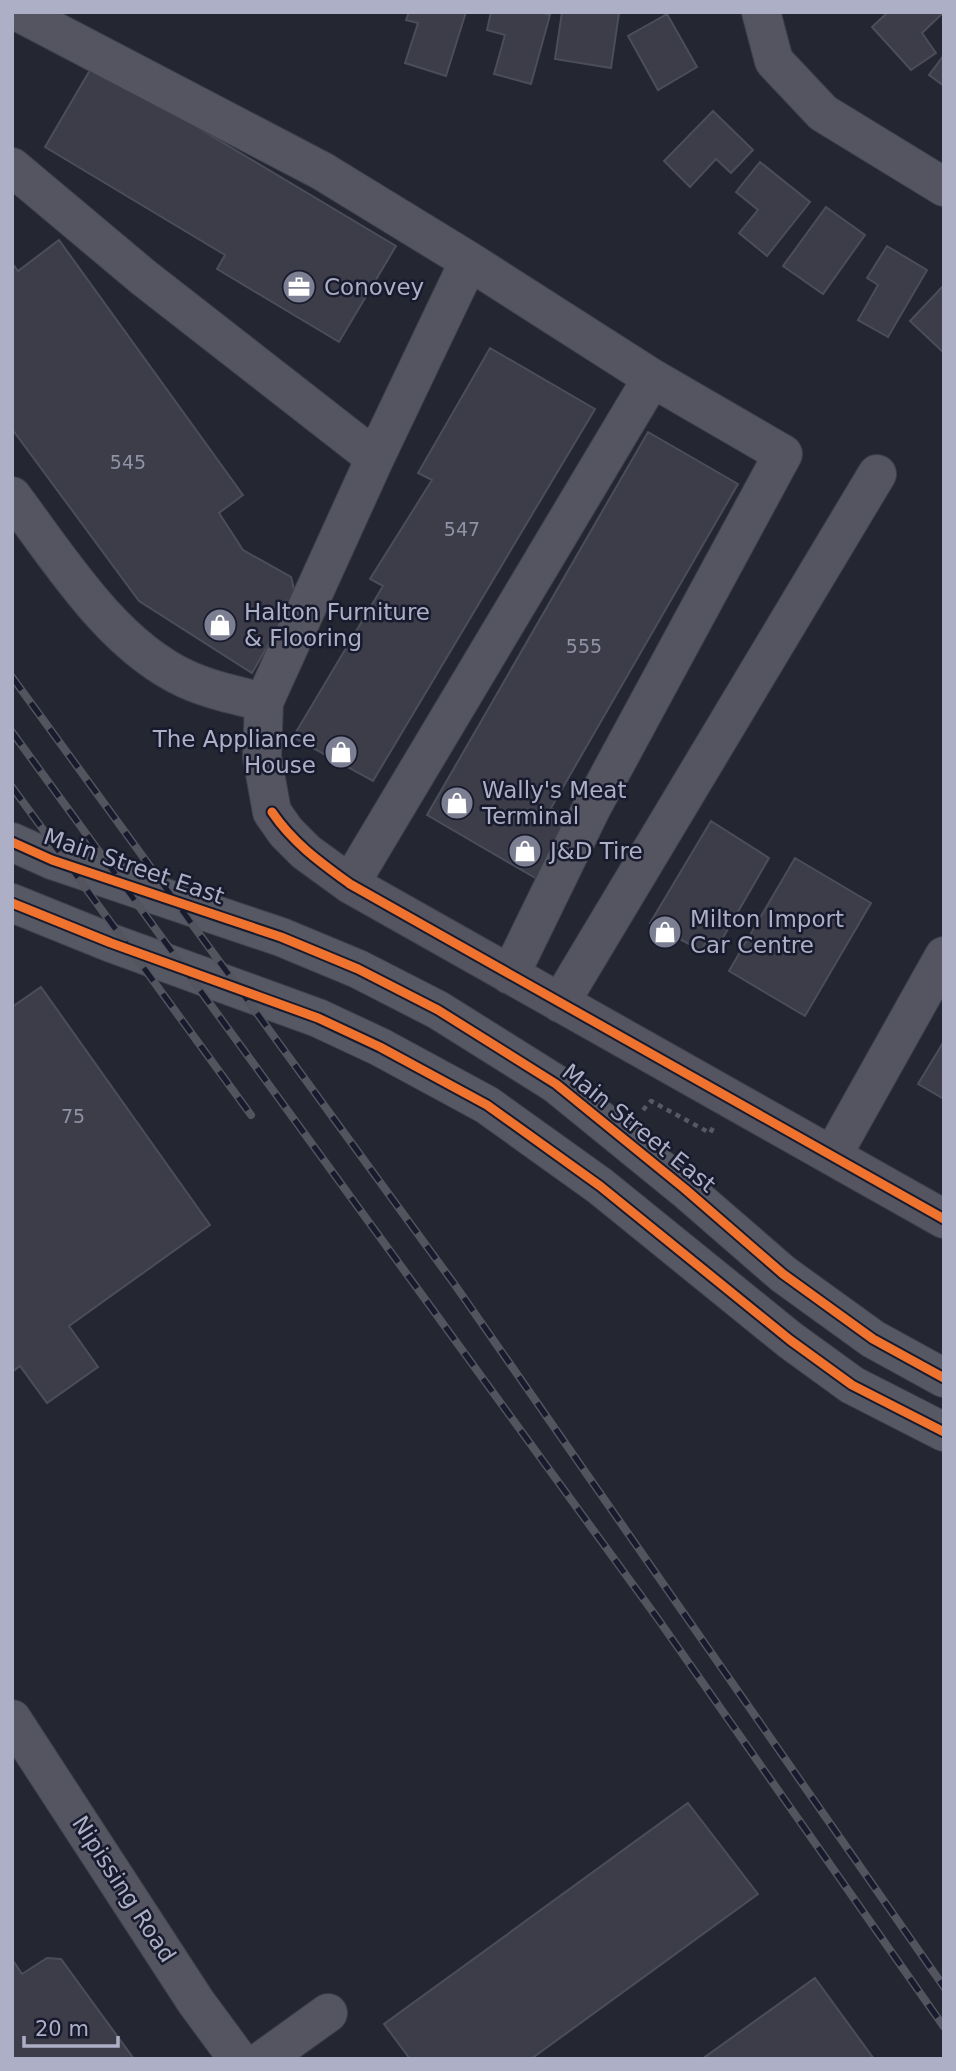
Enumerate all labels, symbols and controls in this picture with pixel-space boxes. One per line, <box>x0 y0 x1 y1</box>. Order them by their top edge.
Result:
office icon: Conovey <box>280 268 318 306</box>
place label: Conovey <box>324 274 424 300</box>
house number: 545 <box>110 451 146 473</box>
house number: 547 <box>444 518 480 540</box>
place label: Halton Furniture & Flooring <box>244 599 430 651</box>
shop icon: Halton Furniture & Flooring <box>201 606 239 644</box>
house number: 555 <box>566 635 602 657</box>
place label: The Appliance House <box>152 726 316 778</box>
shop icon: The Appliance House <box>322 733 360 771</box>
place label: Wally's Meat Terminal <box>481 777 626 829</box>
shop icon: Wally's Meat Terminal <box>438 784 476 822</box>
street label: Main Street East <box>40 823 228 909</box>
shop icon: J&D Tire <box>506 832 544 870</box>
place label: J&D Tire <box>548 838 643 864</box>
place label: Milton Import Car Centre <box>690 906 844 958</box>
shop icon: Milton Import Car Centre <box>646 913 684 951</box>
street label: Main Street East <box>557 1058 721 1198</box>
house number: 75 <box>61 1105 85 1127</box>
street label: Nipissing Road <box>67 1811 181 1967</box>
scale bar <box>24 2004 119 2048</box>
text: 20 m <box>35 2017 89 2041</box>

